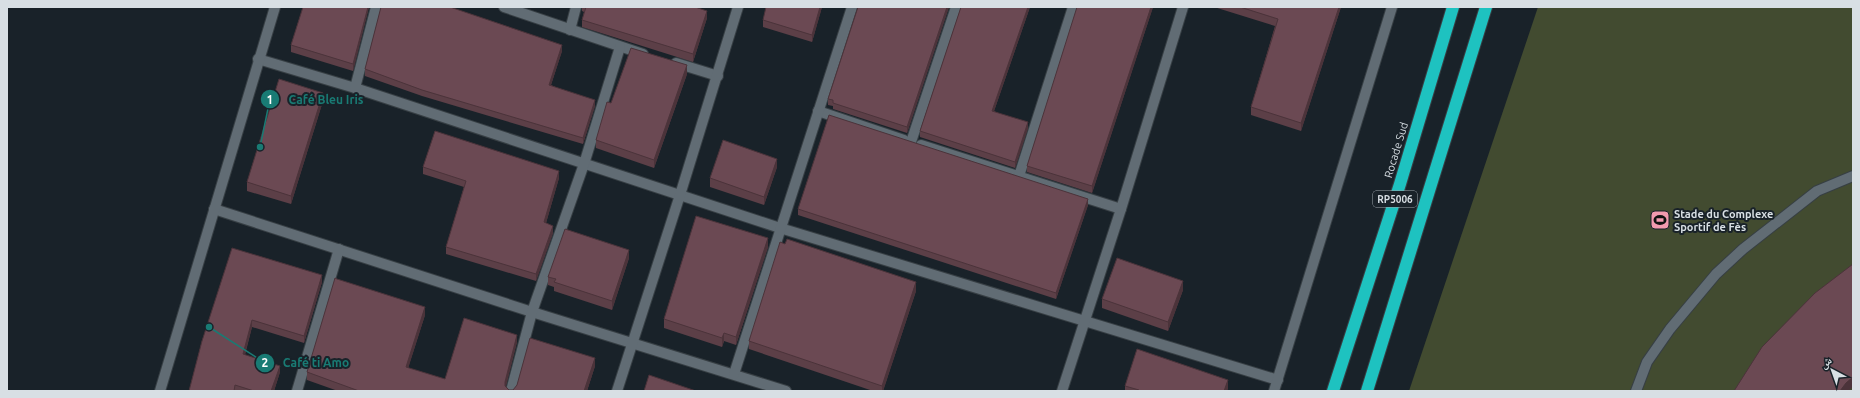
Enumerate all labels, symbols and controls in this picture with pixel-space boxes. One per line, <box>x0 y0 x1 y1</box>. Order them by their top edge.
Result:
callout: Café Bleu Iris <box>260 87 371 111</box>
text: 1 <box>267 93 273 106</box>
text: Café Bleu Iris <box>289 93 364 106</box>
street label: Rocade Sud <box>1382 121 1410 179</box>
road number: RP5006 <box>1373 191 1417 207</box>
place label: Stade du Complexe Sportif de Fès <box>1674 208 1773 233</box>
sports icon: Stade du Complexe Sportif de Fès <box>1649 209 1671 231</box>
north arrow <box>1812 350 1852 390</box>
callout: Café ti Amo <box>255 351 357 375</box>
text: ش <box>1817 354 1835 372</box>
text: 2 <box>262 356 269 369</box>
text: Café ti Amo <box>283 356 349 369</box>

